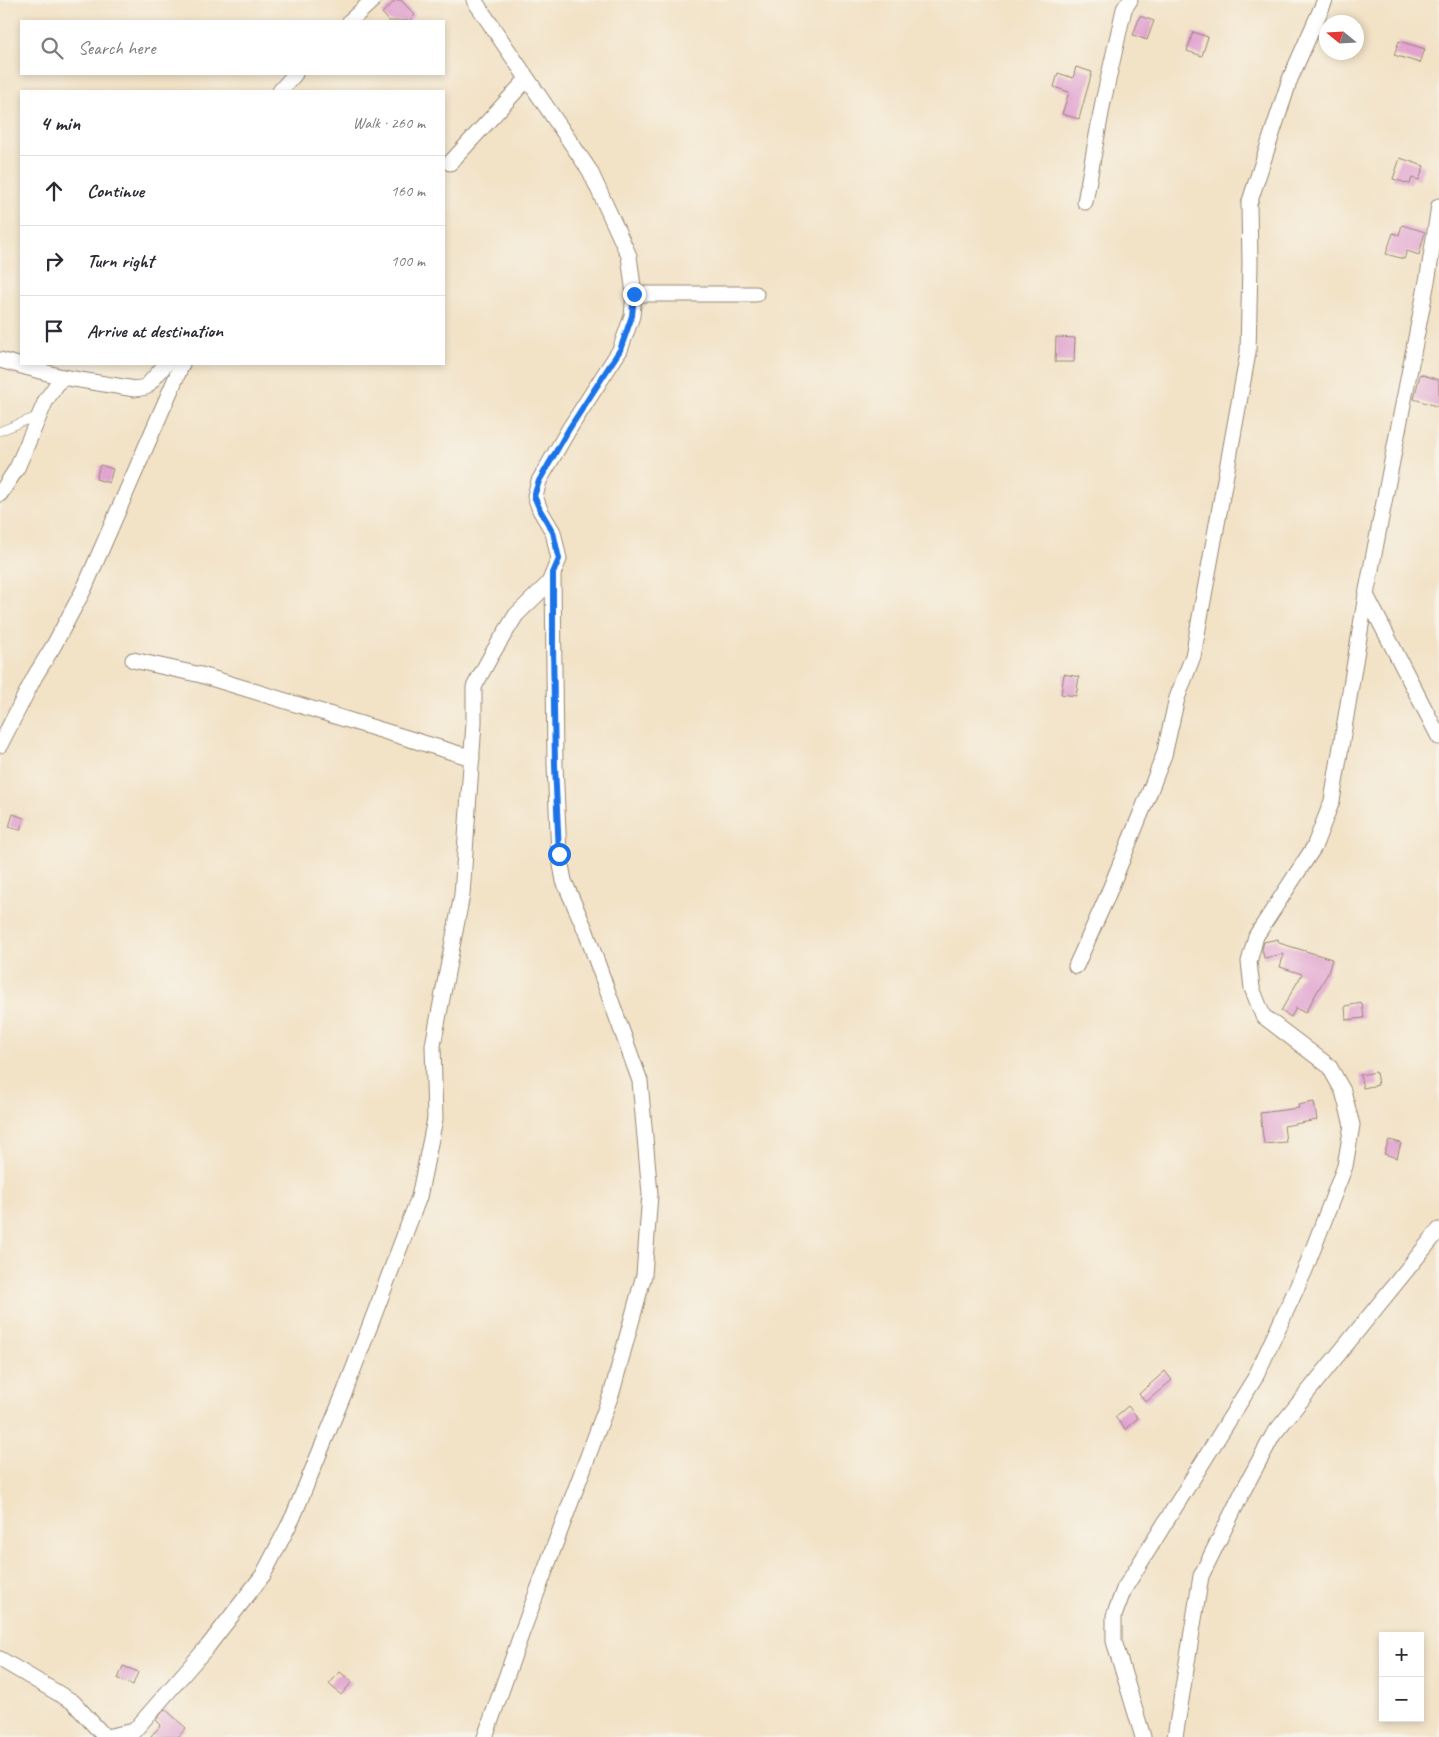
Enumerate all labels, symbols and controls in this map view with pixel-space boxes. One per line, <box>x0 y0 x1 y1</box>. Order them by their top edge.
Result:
north arrow <box>1319 15 1364 60</box>
search box <box>20 20 445 75</box>
icon: search <box>38 34 66 62</box>
text: Search here <box>78 36 155 60</box>
text: 4 min <box>40 110 80 136</box>
text: Walk · 260 m <box>353 113 425 133</box>
icon: ahead <box>40 177 68 205</box>
text: Continue <box>87 179 144 203</box>
text: 160 m <box>391 181 425 201</box>
icon: right <box>40 247 68 275</box>
text: Turn right <box>87 249 154 273</box>
text: 100 m <box>391 251 425 271</box>
route end <box>623 283 646 306</box>
icon: arrive <box>40 317 68 345</box>
text: Arrive at destination <box>87 319 223 343</box>
route start <box>548 843 571 866</box>
map controls <box>1379 1632 1424 1722</box>
button: + <box>1379 1632 1424 1677</box>
button: − <box>1379 1677 1424 1722</box>

